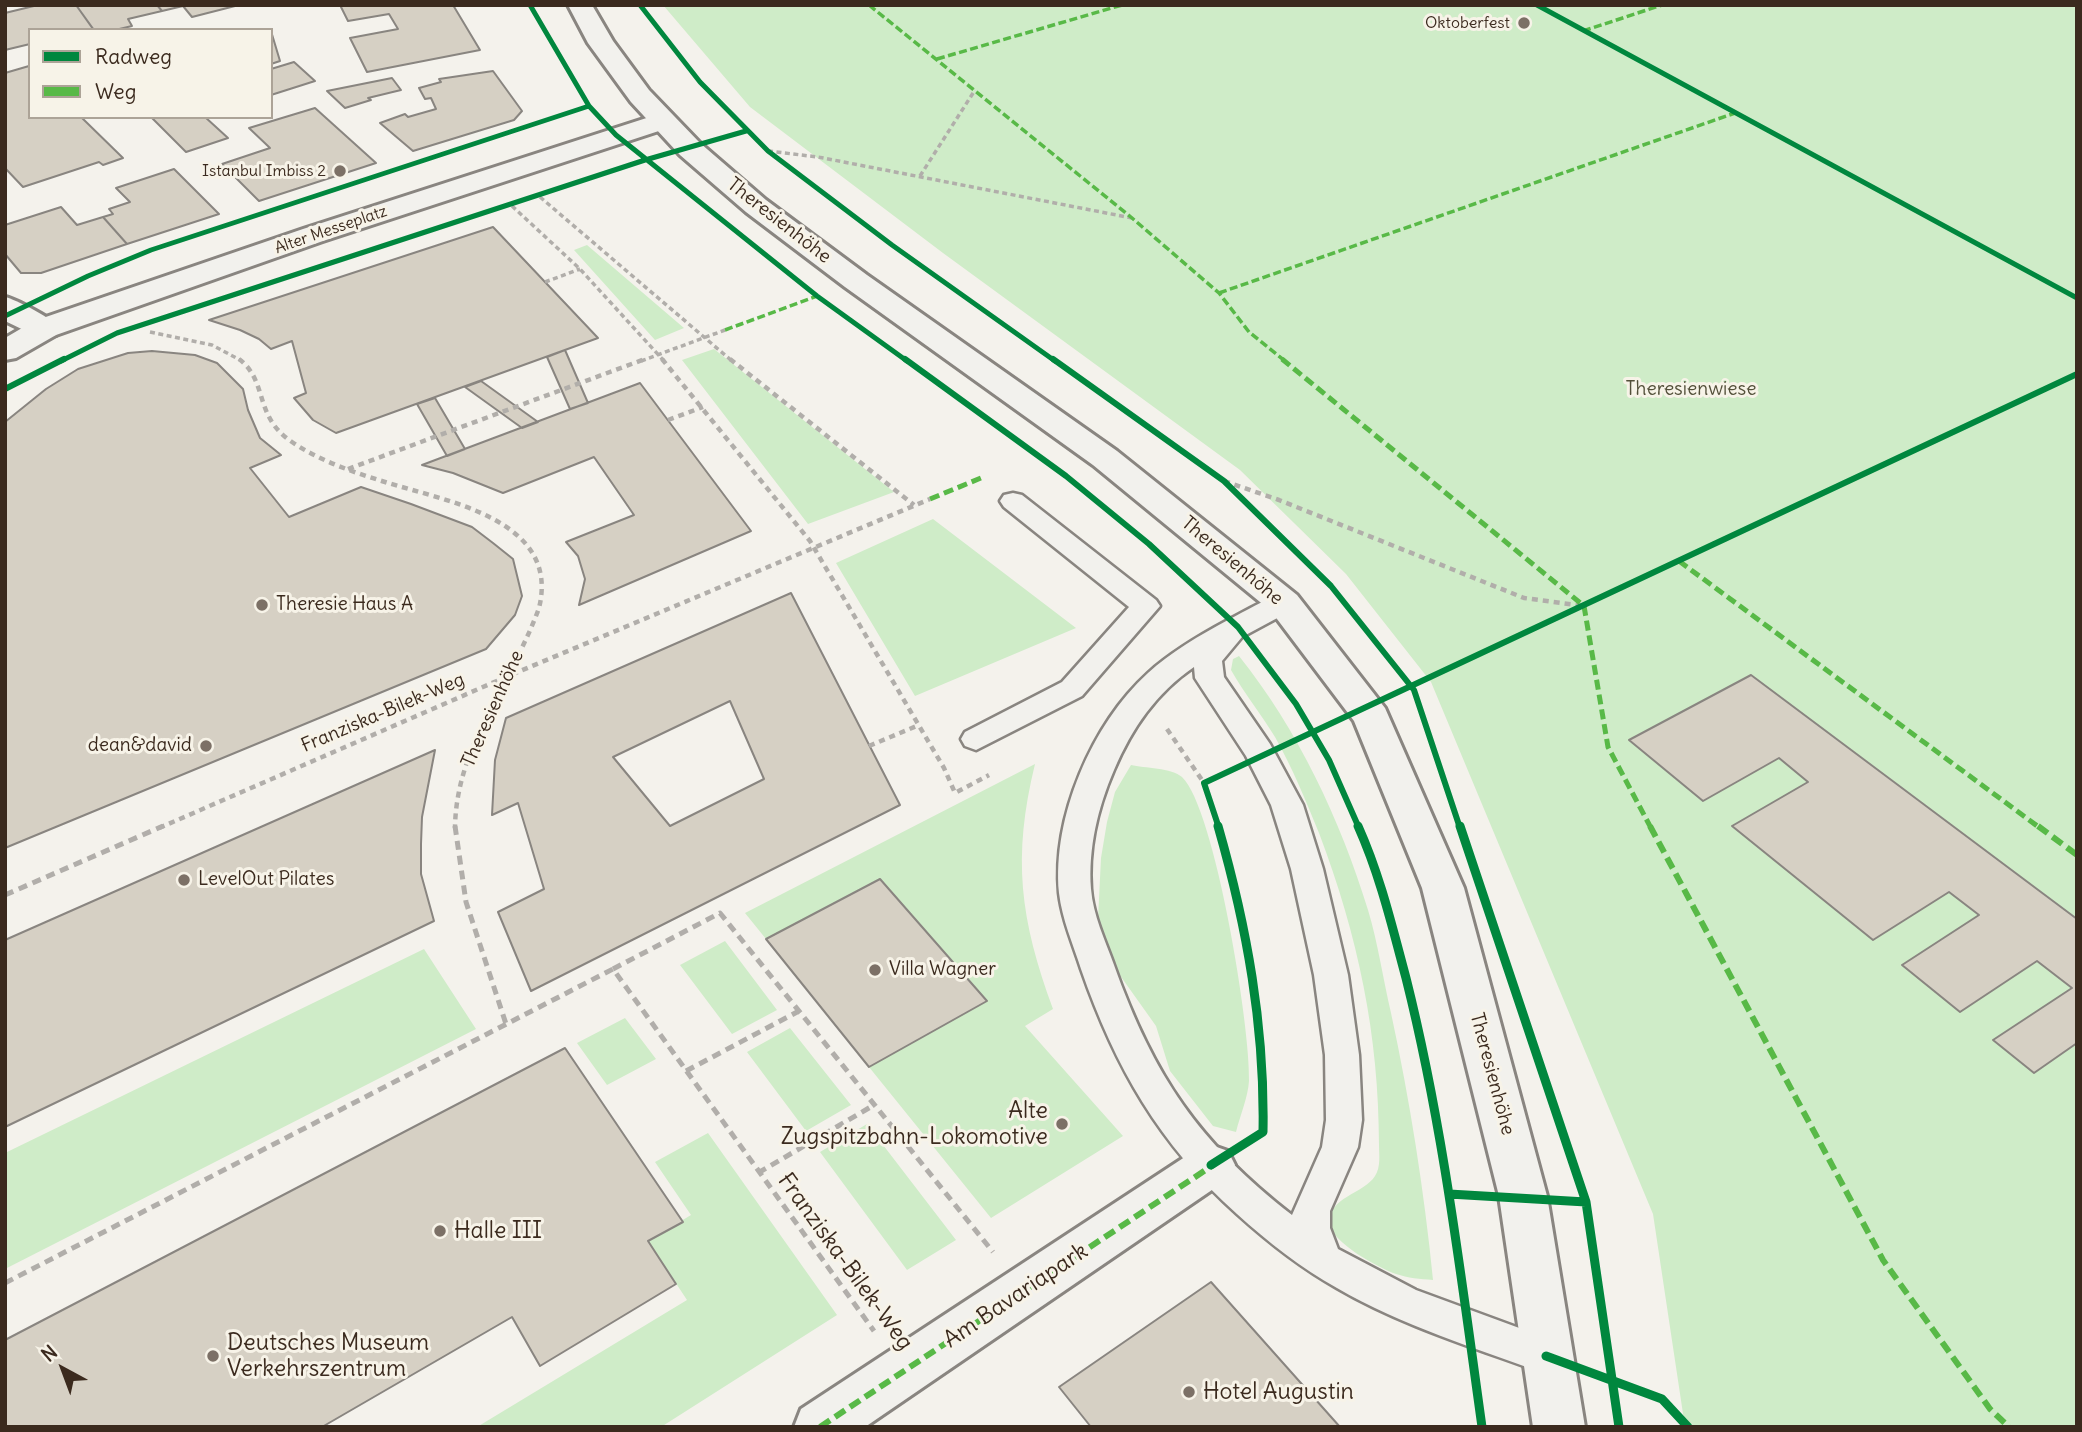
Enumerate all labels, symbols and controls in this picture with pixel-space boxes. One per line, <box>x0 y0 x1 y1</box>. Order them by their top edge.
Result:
place label: Oktoberfest <box>1425 13 1510 33</box>
marker: Oktoberfest <box>1516 15 1532 31</box>
legend <box>28 28 273 119</box>
text: Radweg <box>95 43 172 70</box>
text: Weg <box>95 78 136 105</box>
place label: Istanbul Imbiss 2 <box>202 161 326 181</box>
marker: Istanbul Imbiss 2 <box>332 163 348 179</box>
street label: Theresienhöhe <box>723 173 835 269</box>
street label: Alter Messeplatz <box>272 202 390 258</box>
park label: Theresienwiese <box>1626 379 1756 401</box>
street label: Theresienhöhe <box>1177 512 1287 610</box>
place label: Theresie Haus A <box>276 594 413 616</box>
marker: Theresie Haus A <box>254 597 270 613</box>
street label: Theresienhöhe <box>457 647 529 771</box>
street label: Franziska-Bilek-Weg <box>298 668 468 758</box>
place label: dean&david <box>88 735 192 757</box>
marker: dean&david <box>198 738 214 754</box>
place label: LevelOut Pilates <box>198 869 334 891</box>
marker: LevelOut Pilates <box>176 872 192 888</box>
place label: Villa Wagner <box>889 959 996 981</box>
marker: Villa Wagner <box>867 962 883 978</box>
street label: Theresienhöhe <box>1465 1010 1519 1138</box>
place label: Alte Zugspitzbahn-Lokomotive <box>781 1097 1048 1151</box>
marker: Alte Zugspitzbahn-Lokomotive <box>1054 1116 1070 1132</box>
street label: Franziska-Bilek-Weg <box>771 1168 919 1356</box>
place label: Halle III <box>454 1217 542 1245</box>
marker: Halle III <box>432 1223 448 1239</box>
street label: Am Bavariapark <box>939 1238 1093 1354</box>
place label: Deutsches Museum Verkehrszentrum <box>227 1329 429 1383</box>
north arrow <box>28 1334 98 1404</box>
text: N <box>36 1340 62 1367</box>
marker: Deutsches Museum Verkehrszentrum <box>205 1348 221 1364</box>
place label: Hotel Augustin <box>1203 1378 1354 1406</box>
marker: Hotel Augustin <box>1181 1384 1197 1400</box>

